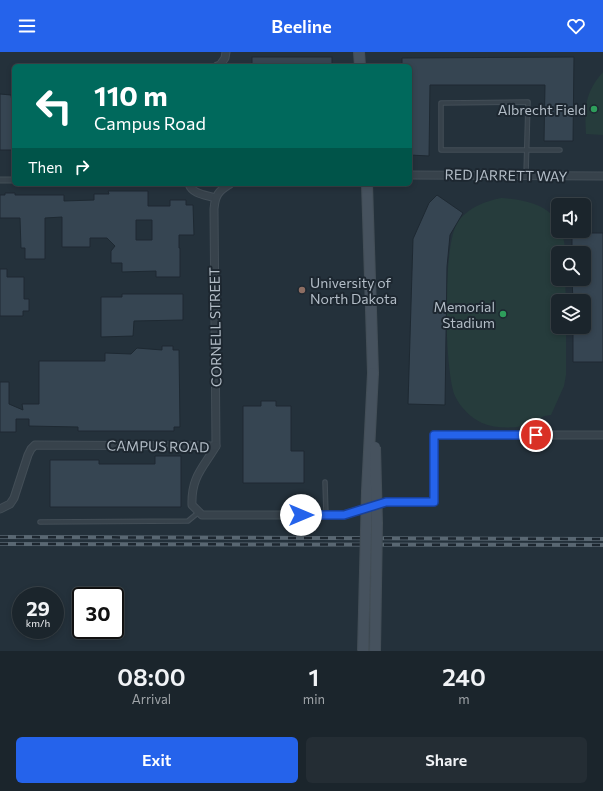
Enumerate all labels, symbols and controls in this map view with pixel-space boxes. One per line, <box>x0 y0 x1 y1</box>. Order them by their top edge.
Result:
icon: menu <box>16 15 38 37</box>
text: Beeline <box>271 15 332 37</box>
icon: heart <box>565 15 587 37</box>
text: 110 m <box>94 78 168 112</box>
icon: left <box>28 80 80 132</box>
place label: Albrecht Field <box>498 101 586 118</box>
marker: Albrecht Field <box>589 104 599 114</box>
text: Campus Road <box>94 112 206 134</box>
icon: right <box>71 156 93 178</box>
text: Then <box>28 158 63 176</box>
street label: RED JARRETT WAY <box>444 165 568 185</box>
map controls <box>551 198 591 334</box>
button: sound <box>551 198 591 238</box>
button: search <box>551 246 591 286</box>
street label: CORNELL STREET <box>205 267 225 387</box>
place label: University of North Dakota <box>310 274 397 307</box>
marker: University of North Dakota <box>297 285 307 295</box>
button: layers <box>551 294 591 334</box>
place label: Memorial Stadium <box>434 298 495 331</box>
marker: Memorial Stadium <box>498 309 508 319</box>
pin <box>519 418 553 452</box>
icon: arrive <box>525 424 547 446</box>
street label: CAMPUS ROAD <box>107 437 209 455</box>
position arrow <box>280 494 322 536</box>
speed limit sign: 30 <box>72 587 124 639</box>
text: 29 <box>26 596 50 620</box>
text: km/h <box>26 617 50 629</box>
text: 08:00 <box>117 662 186 691</box>
text: 1 <box>309 662 319 691</box>
text: 240 <box>442 662 486 691</box>
text: Arrival <box>132 691 171 707</box>
text: min <box>303 691 325 707</box>
text: m <box>458 691 470 707</box>
button: Exit <box>16 737 298 783</box>
button: Share <box>306 737 587 783</box>

